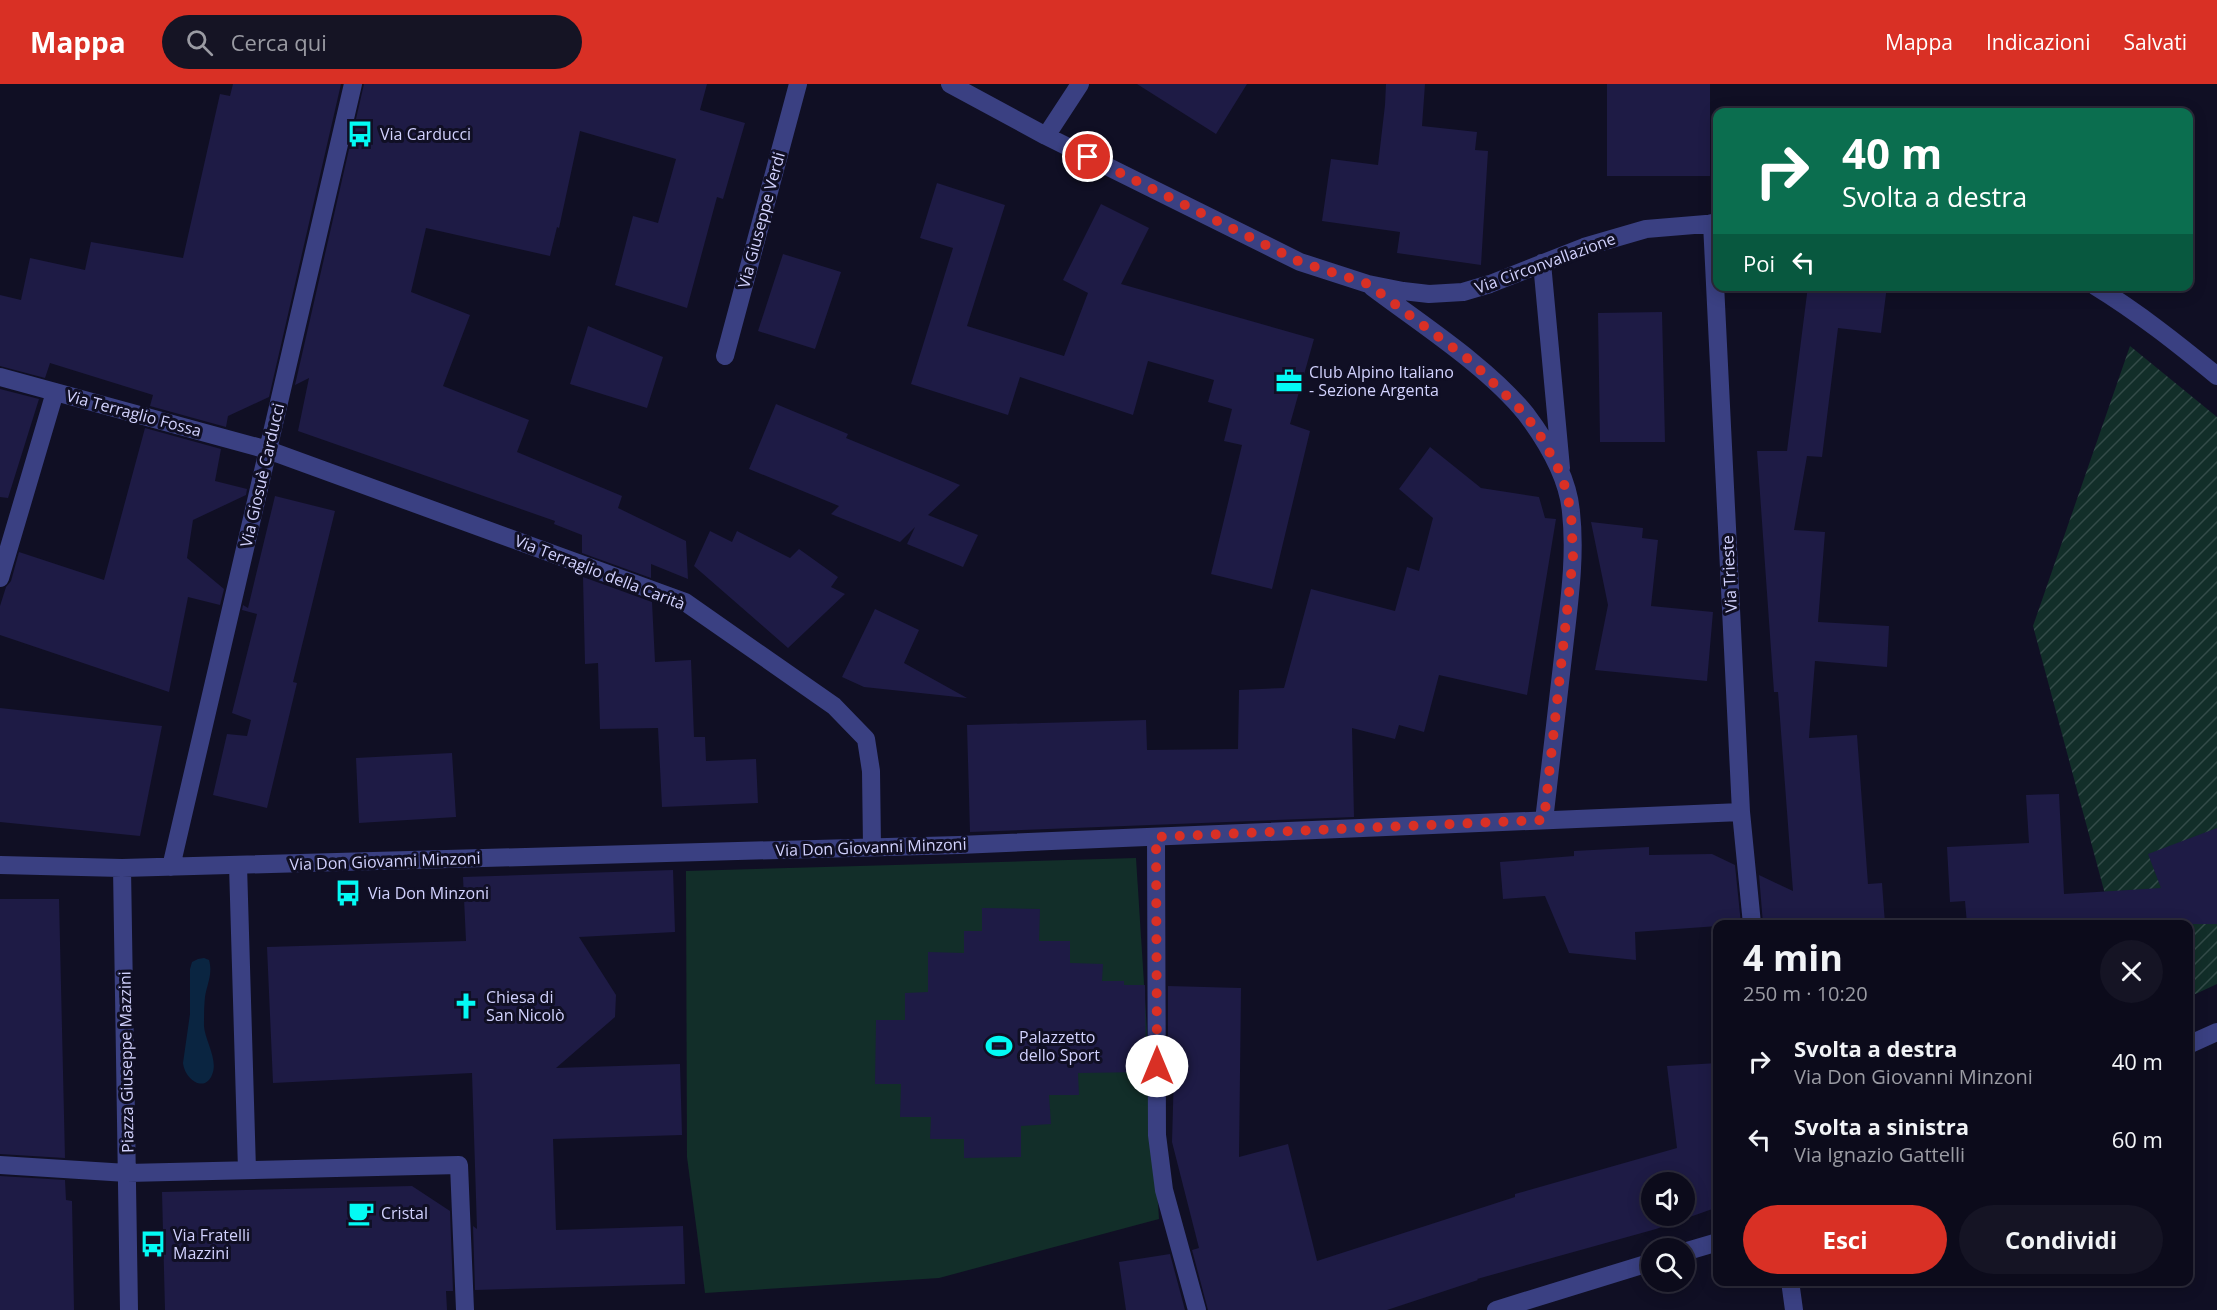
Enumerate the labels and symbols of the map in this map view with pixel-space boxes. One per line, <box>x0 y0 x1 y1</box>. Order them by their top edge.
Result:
bus stop icon: Via Carducci <box>345 119 375 149</box>
place label: Via Carducci <box>380 123 471 145</box>
pin <box>1062 131 1113 182</box>
street label: Via Giuseppe Verdi <box>732 149 790 291</box>
street label: Via Circonvallazione <box>1472 227 1618 299</box>
place label: Club Alpino Italiano - Sezione Argenta <box>1309 361 1454 401</box>
office icon: Club Alpino Italiano - Sezione Argenta <box>1274 366 1304 396</box>
street label: Via Terraglio Fossa <box>64 384 204 442</box>
street label: Via Giosuè Carducci <box>235 401 289 549</box>
street label: Via Terraglio della Carità <box>512 529 688 615</box>
street label: Via Trieste <box>1716 535 1742 613</box>
street label: Via Don Giovanni Minzoni <box>775 833 967 861</box>
street label: Via Don Giovanni Minzoni <box>289 847 481 875</box>
bus stop icon: Via Don Minzoni <box>333 878 363 908</box>
place label: Via Don Minzoni <box>368 882 489 904</box>
street label: Piazza Giuseppe Mazzini <box>113 971 139 1153</box>
place label: Chiesa di San Nicolò <box>486 986 565 1026</box>
church icon: Chiesa di San Nicolò <box>451 991 481 1021</box>
place label: Palazzetto dello Sport <box>1019 1026 1100 1066</box>
sports icon: Palazzetto dello Sport <box>984 1031 1014 1061</box>
position arrow <box>1125 1034 1189 1098</box>
cafe icon: Cristal <box>346 1198 376 1228</box>
place label: Cristal <box>381 1202 428 1224</box>
place label: Via Fratelli Mazzini <box>173 1224 250 1264</box>
bus stop icon: Via Fratelli Mazzini <box>138 1229 168 1259</box>

